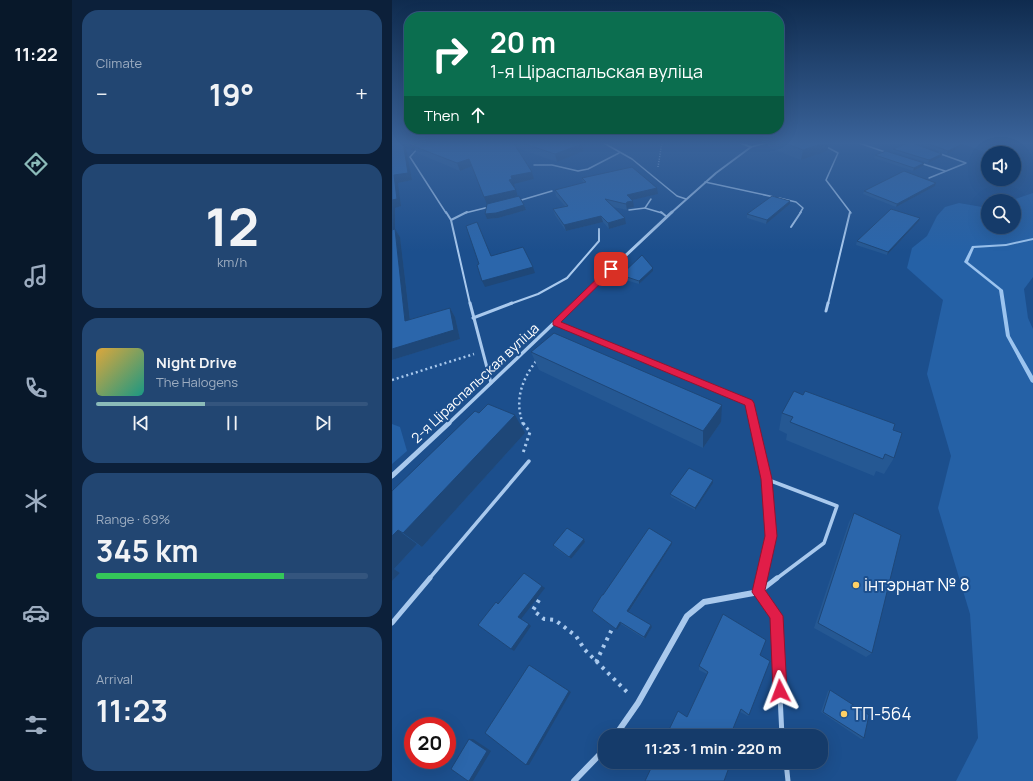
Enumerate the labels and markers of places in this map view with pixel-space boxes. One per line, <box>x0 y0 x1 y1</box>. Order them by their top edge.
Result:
pin <box>594 252 628 286</box>
place label: інтэрнат № 8 <box>864 573 970 596</box>
marker: інтэрнат № 8 <box>851 580 861 590</box>
place label: ТП-564 <box>852 702 911 725</box>
marker: ТП-564 <box>839 709 849 719</box>

